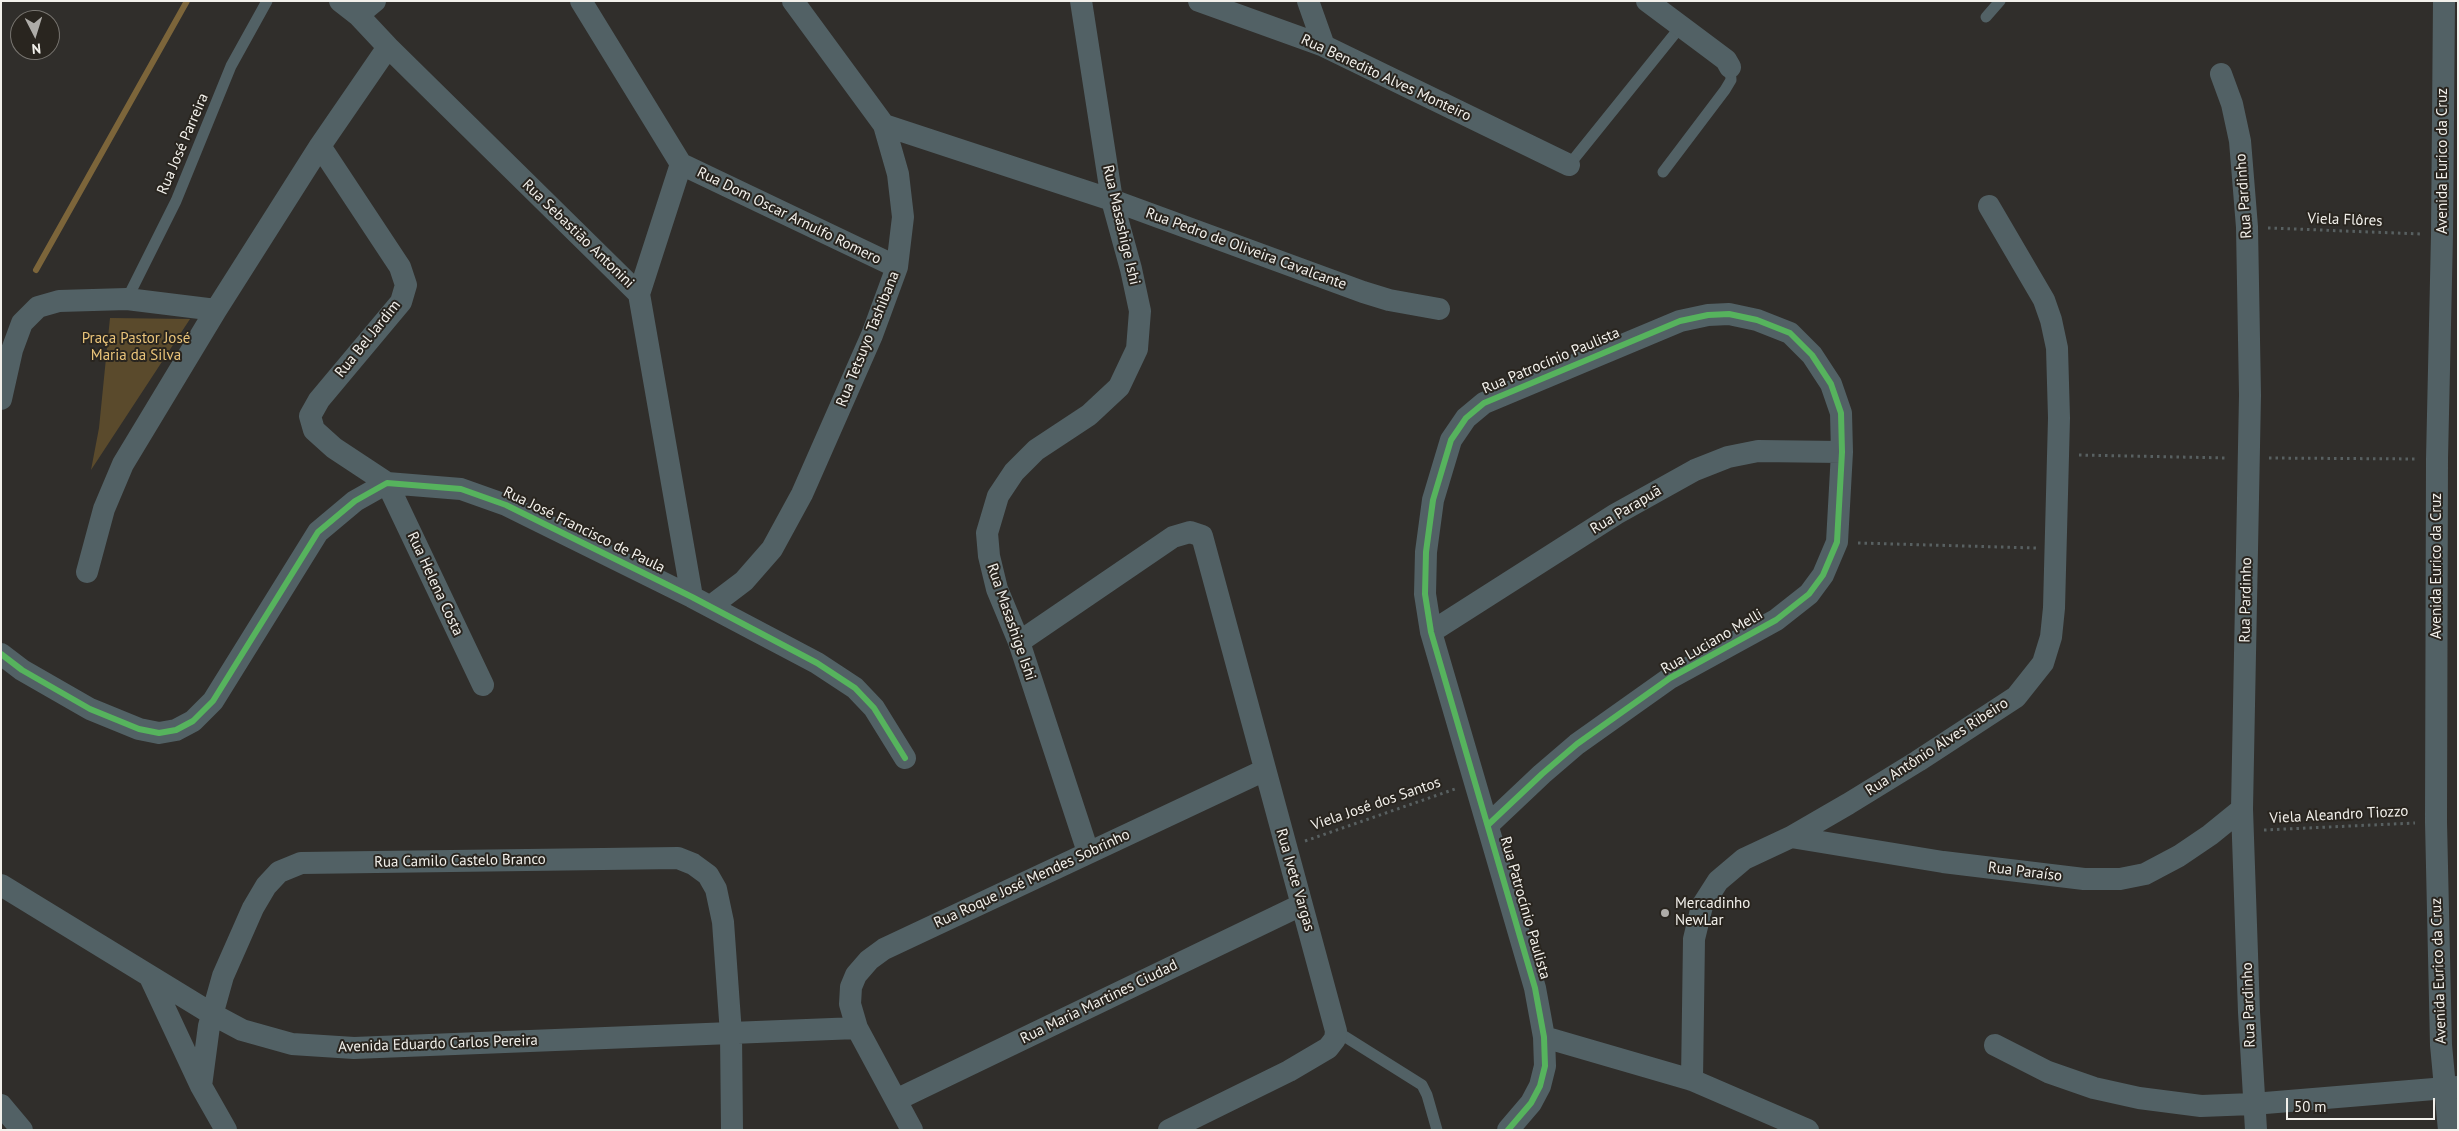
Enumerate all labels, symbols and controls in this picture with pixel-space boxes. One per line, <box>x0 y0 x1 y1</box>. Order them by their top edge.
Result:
north arrow <box>10 10 60 60</box>
street label: Rua Benedito Alves Monteiro <box>1298 31 1474 125</box>
text: N <box>31 40 42 58</box>
street label: Avenida Eurico da Cruz <box>2434 88 2452 234</box>
street label: Rua José Parreira <box>154 91 212 197</box>
street label: Rua Pardinho <box>2232 153 2256 239</box>
street label: Rua Dom Oscar Arnulfo Romero <box>694 163 884 269</box>
street label: Rua Masashige Ishi <box>1098 163 1144 287</box>
street label: Rua Sebastião Antonini <box>518 176 638 292</box>
street label: Rua Pedro de Oliveira Cavalcante <box>1143 204 1349 294</box>
street label: Viela Flôres <box>2307 210 2383 230</box>
street label: Rua Tetsuyo Tashibana <box>833 269 903 409</box>
street label: Rua Bel Jardim <box>331 297 405 381</box>
street label: Rua Patrocínio Paulista <box>1480 324 1622 398</box>
park label: Praça Pastor José Maria da Silva <box>82 330 190 365</box>
street label: Rua Parapuã <box>1587 482 1665 538</box>
street label: Rua José Francisco de Paula <box>500 483 668 577</box>
street label: Avenida Eurico da Cruz <box>2428 493 2446 639</box>
street label: Rua Helena Costa <box>403 529 467 639</box>
street label: Rua Pardinho <box>2236 557 2256 643</box>
street label: Rua Masashige Ishi <box>983 561 1039 683</box>
street label: Rua Luciano Melli <box>1658 606 1766 678</box>
street label: Rua Antônio Alves Ribeiro <box>1862 694 2012 800</box>
street label: Viela José dos Santos <box>1309 773 1443 835</box>
street label: Viela Aleandro Tiozzo <box>2269 802 2409 828</box>
street label: Rua Roque José Mendes Sobrinho <box>931 826 1133 932</box>
street label: Rua Ivete Vargas <box>1272 827 1318 933</box>
street label: Rua Patrocínio Paulista <box>1496 835 1554 981</box>
street label: Rua Camilo Castelo Branco <box>374 851 546 871</box>
street label: Rua Paraíso <box>1987 859 2063 885</box>
place label: Mercadinho NewLar <box>1675 895 1750 930</box>
street label: Avenida Eurico da Cruz <box>2427 898 2451 1044</box>
marker: Mercadinho NewLar <box>1659 907 1671 919</box>
street label: Rua Maria Martines Ciudad <box>1018 956 1180 1048</box>
street label: Rua Pardinho <box>2239 962 2259 1048</box>
street label: Avenida Eduardo Carlos Pereira <box>338 1032 538 1056</box>
scale bar <box>2289 1088 2438 1120</box>
text: 50 m <box>2294 1097 2327 1116</box>

